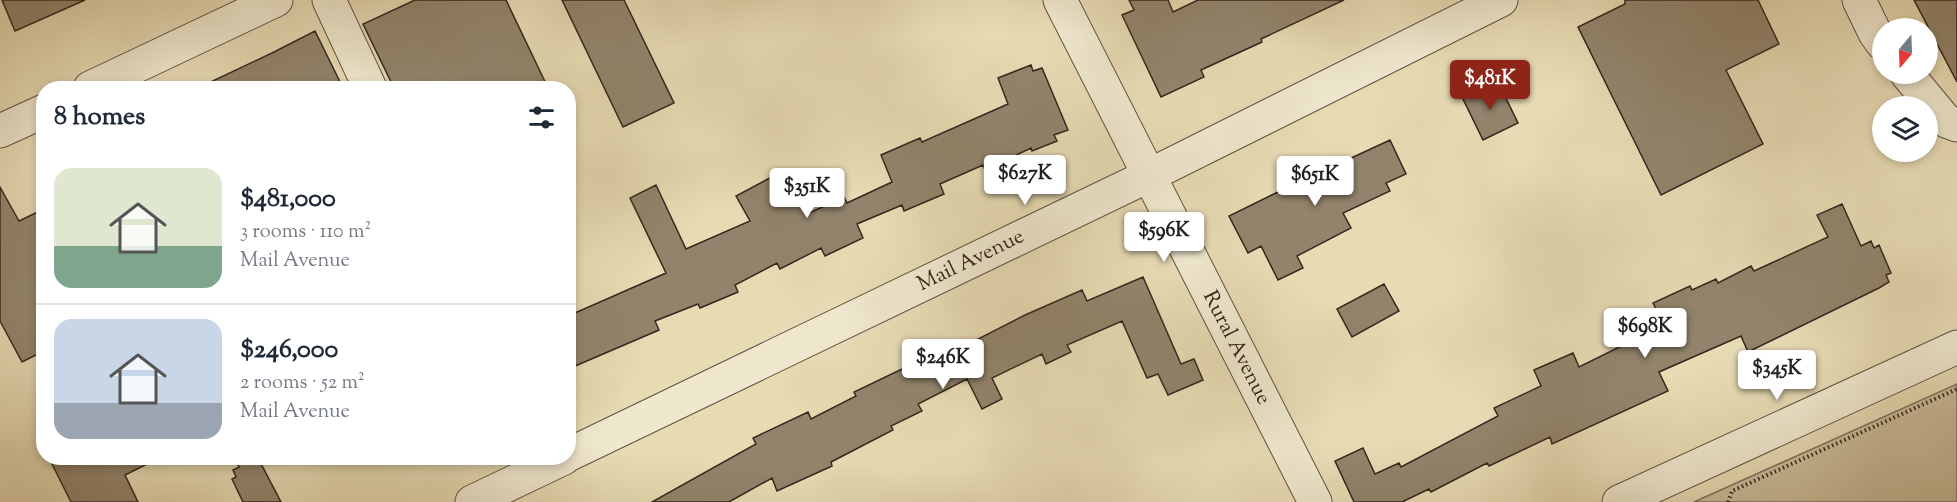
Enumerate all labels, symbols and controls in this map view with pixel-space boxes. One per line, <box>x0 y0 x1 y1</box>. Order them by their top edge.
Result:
north arrow <box>1872 18 1938 84</box>
map controls <box>1872 18 1938 162</box>
pin: $481K <box>1448 60 1532 111</box>
text: $481K <box>1464 65 1516 94</box>
button: layers <box>1872 96 1938 162</box>
text: 8 homes <box>54 99 145 136</box>
icon: filters <box>525 101 558 134</box>
pin: $627K <box>983 155 1067 206</box>
pin: $651K <box>1273 156 1357 207</box>
text: $627K <box>998 160 1052 189</box>
text: $651K <box>1291 161 1339 190</box>
pin: $351K <box>765 168 849 219</box>
text: $351K <box>784 173 830 202</box>
text: $481,000 <box>240 181 336 218</box>
icon: home <box>102 192 174 264</box>
pin: $596K <box>1122 212 1206 263</box>
text: $596K <box>1138 217 1190 246</box>
text: 3 rooms · 110 m² <box>240 218 371 247</box>
street label: Mail Avenue <box>913 222 1029 300</box>
text: Mail Avenue <box>240 247 350 276</box>
street label: Rural Avenue <box>1194 286 1278 410</box>
pin: $698K <box>1603 308 1687 359</box>
text: $698K <box>1618 313 1672 342</box>
text: $246,000 <box>240 332 338 369</box>
pin: $246K <box>901 339 985 390</box>
icon: home <box>102 343 174 415</box>
text: $246K <box>916 344 970 373</box>
pin: $345K <box>1735 350 1819 401</box>
text: $345K <box>1752 355 1802 384</box>
text: 2 rooms · 52 m² <box>240 369 365 398</box>
text: Mail Avenue <box>240 398 350 427</box>

